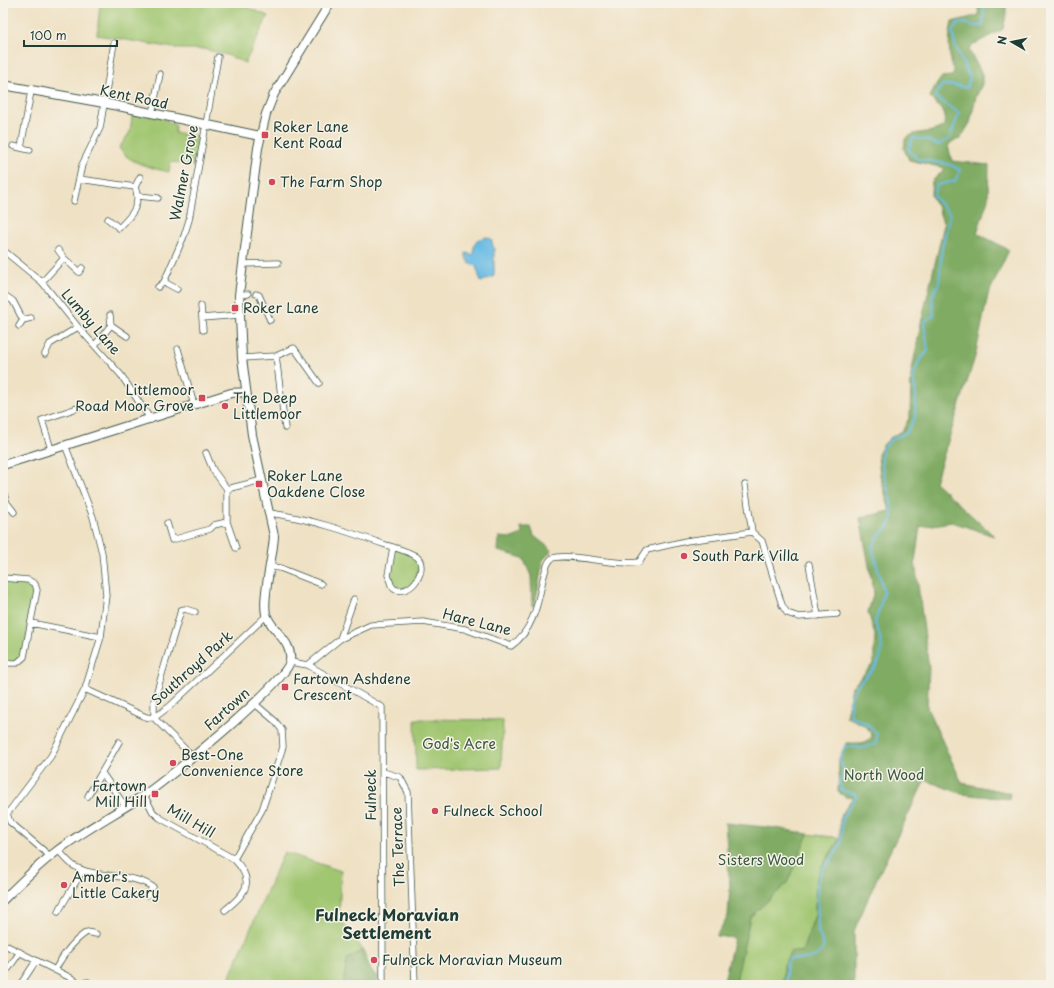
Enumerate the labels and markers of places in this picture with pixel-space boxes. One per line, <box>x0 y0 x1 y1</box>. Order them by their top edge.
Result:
place label: Roker Lane Kent Road <box>273 116 349 153</box>
marker: Roker Lane Kent Road <box>260 130 270 140</box>
place label: The Farm Shop <box>280 171 383 192</box>
marker: The Farm Shop <box>267 177 277 187</box>
place label: Roker Lane <box>243 297 319 318</box>
marker: Roker Lane <box>230 303 240 313</box>
place label: Littlemoor Road Moor Grove <box>75 379 194 416</box>
place label: The Deep Littlemoor <box>233 387 302 424</box>
marker: Littlemoor Road Moor Grove <box>197 393 207 403</box>
marker: The Deep Littlemoor <box>220 401 230 411</box>
place label: Roker Lane Oakdene Close <box>267 465 365 502</box>
marker: Roker Lane Oakdene Close <box>254 479 264 489</box>
place label: South Park Villa <box>692 545 799 566</box>
marker: South Park Villa <box>679 551 689 561</box>
place label: Fartown Ashdene Crescent <box>293 668 411 705</box>
marker: Fartown Ashdene Crescent <box>280 682 290 692</box>
place label: Best-One Convenience Store <box>181 744 303 781</box>
marker: Best-One Convenience Store <box>168 758 178 768</box>
place label: Fartown Mill Hill <box>92 775 147 812</box>
marker: Fartown Mill Hill <box>150 789 160 799</box>
place label: Fulneck School <box>443 800 543 821</box>
marker: Fulneck School <box>430 806 440 816</box>
place label: Amber's Little Cakery <box>72 866 160 903</box>
marker: Amber's Little Cakery <box>59 880 69 890</box>
place label: Fulneck Moravian Museum <box>382 949 563 970</box>
marker: Fulneck Moravian Museum <box>369 955 379 965</box>

